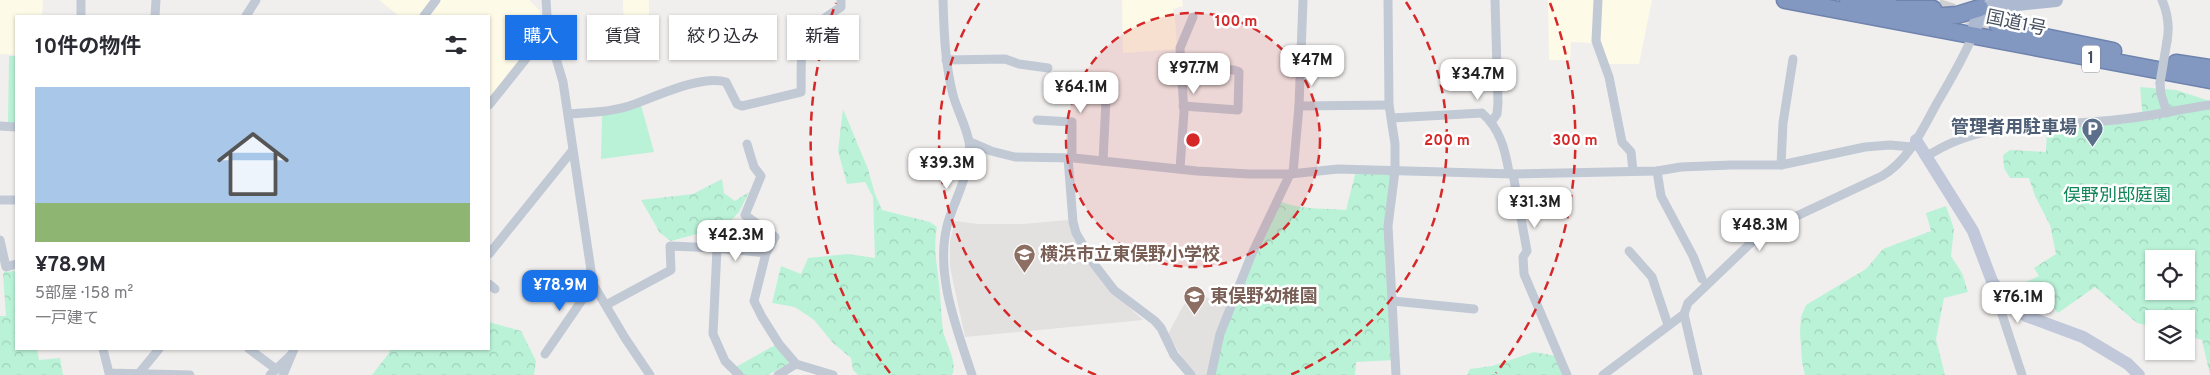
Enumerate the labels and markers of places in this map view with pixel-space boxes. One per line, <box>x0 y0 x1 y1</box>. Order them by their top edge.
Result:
pin: ¥47M <box>1282 44 1342 87</box>
pin: ¥97.7M <box>1153 52 1235 95</box>
pin: ¥34.7M <box>1437 58 1519 101</box>
pin: ¥64.1M <box>1040 72 1122 114</box>
parking icon: 管理者用駐車場 <box>2081 116 2105 147</box>
place label: 管理者用駐車場 <box>1951 117 2077 140</box>
centre of rings <box>1184 131 1202 149</box>
pin: ¥39.3M <box>906 148 988 190</box>
pin: ¥31.3M <box>1494 186 1576 229</box>
pin: ¥48.3M <box>1719 210 1801 252</box>
pin: ¥42.3M <box>695 220 777 262</box>
school or university icon: 横浜市立東俣野小学校 <box>1012 243 1036 274</box>
place label: 横浜市立東俣野小学校 <box>1040 244 1220 267</box>
pin: ¥78.9M <box>519 270 601 312</box>
pin: ¥76.1M <box>1977 282 2059 324</box>
school or university icon: 東俣野幼稚園 <box>1182 285 1206 316</box>
place label: 東俣野幼稚園 <box>1210 286 1318 309</box>

